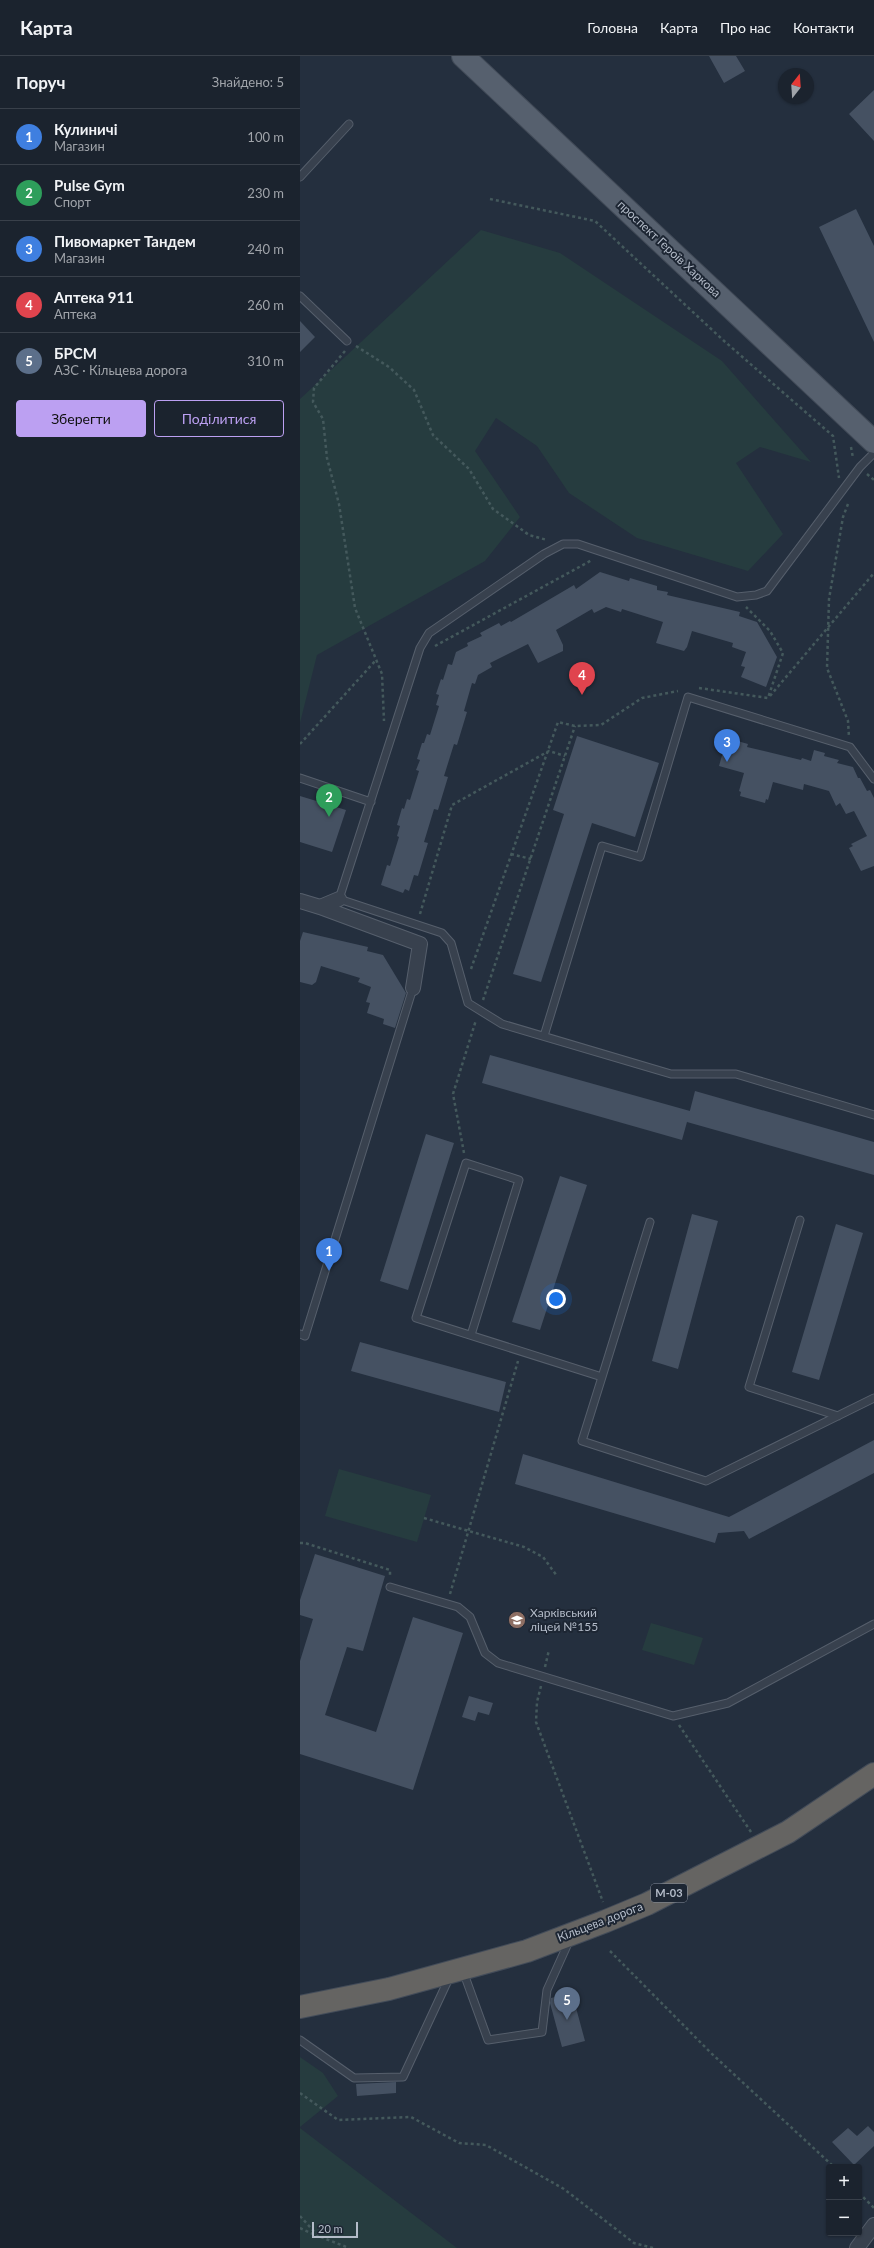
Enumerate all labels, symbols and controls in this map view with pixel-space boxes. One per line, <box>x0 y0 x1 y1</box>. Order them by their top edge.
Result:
text: Карта <box>20 16 73 39</box>
text: Головна <box>587 19 638 36</box>
text: Карта <box>660 19 698 36</box>
text: Про нас <box>720 19 771 36</box>
text: Контакти <box>793 19 854 36</box>
north arrow <box>778 68 814 104</box>
text: Поруч <box>16 72 66 93</box>
text: Знайдено: 5 <box>212 74 284 90</box>
text: Кулиничі <box>54 120 118 138</box>
text: 1 <box>25 129 33 145</box>
text: 100 m <box>247 129 284 145</box>
text: Магазин <box>54 138 105 154</box>
text: Pulse Gym <box>54 176 125 194</box>
text: 2 <box>25 185 33 201</box>
text: 230 m <box>247 185 284 201</box>
text: Спорт <box>54 194 91 210</box>
street label: проспект Героїв Харкова <box>615 197 724 300</box>
text: Пивомаркет Тандем <box>54 232 196 250</box>
text: 3 <box>25 241 33 257</box>
text: 240 m <box>247 241 284 257</box>
text: Магазин <box>54 250 105 266</box>
text: Аптека 911 <box>54 288 134 306</box>
text: 4 <box>25 297 33 313</box>
text: 260 m <box>247 297 284 313</box>
text: Аптека <box>54 306 96 322</box>
text: БРСМ <box>54 344 97 362</box>
text: 5 <box>25 353 33 369</box>
text: 310 m <box>247 353 284 369</box>
text: АЗС · Кільцева дорога <box>54 362 187 378</box>
button: Зберегти <box>16 400 146 437</box>
button: Поділитися <box>154 400 284 437</box>
pin: 4 <box>569 662 595 695</box>
pin: 3 <box>714 729 740 762</box>
pin: 2 <box>316 784 342 817</box>
pin: 1 <box>316 1238 342 1271</box>
your location <box>546 1289 566 1309</box>
place label: Харківський ліцей №155 <box>530 1605 598 1634</box>
school or university icon: Харківський ліцей №155 <box>507 1610 527 1630</box>
road number: М-03 <box>651 1884 687 1902</box>
street label: Кільцева дорога <box>555 1898 645 1945</box>
pin: 5 <box>554 1987 580 2020</box>
map controls <box>826 2164 862 2236</box>
button: + <box>826 2164 862 2200</box>
button: − <box>826 2200 862 2236</box>
scale bar <box>312 2220 358 2239</box>
text: 20 m <box>318 2222 343 2235</box>

